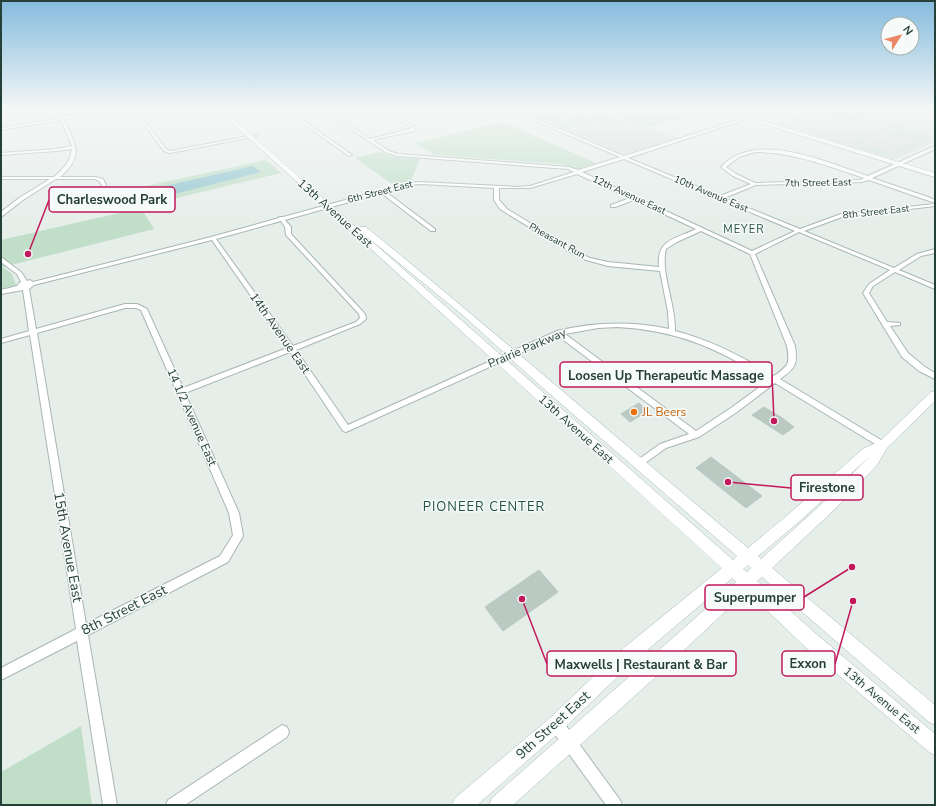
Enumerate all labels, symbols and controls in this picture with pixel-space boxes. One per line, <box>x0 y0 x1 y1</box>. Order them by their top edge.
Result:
north arrow <box>880 16 920 56</box>
text: N <box>899 23 916 38</box>
street label: 12th Avenue East <box>590 172 669 218</box>
street label: 10th Avenue East <box>672 172 751 216</box>
street label: 13th Avenue East <box>294 175 376 251</box>
street label: 7th Street East <box>784 175 852 191</box>
street label: 6th Street East <box>346 177 415 207</box>
callout: Charleswood Park <box>49 187 175 212</box>
text: Charleswood Park <box>57 191 168 209</box>
street label: 8th Street East <box>842 201 911 222</box>
street label: Pheasant Run <box>526 220 588 262</box>
district label: MEYER <box>723 222 765 237</box>
street label: 14th Avenue East <box>246 289 314 377</box>
street label: Prairie Parkway <box>485 324 569 372</box>
callout: Loosen Up Therapeutic Massage <box>560 362 772 387</box>
street label: 14 1/2 Avenue East <box>163 366 221 469</box>
text: Loosen Up Therapeutic Massage <box>568 367 764 385</box>
street label: 13th Avenue East <box>535 391 617 467</box>
place label: JL Beers <box>641 404 687 420</box>
marker: JL Beers <box>629 407 639 417</box>
callout: Firestone <box>791 475 863 500</box>
text: Firestone <box>799 479 855 497</box>
street label: 15th Avenue East <box>49 490 87 604</box>
district label: PIONEER CENTER <box>423 498 545 516</box>
street label: 8th Street East <box>78 580 170 640</box>
callout: Superpumper <box>705 585 804 610</box>
text: Superpumper <box>714 589 797 607</box>
callout: Maxwells | Restaurant & Bar <box>547 651 736 676</box>
callout: Exxon <box>782 651 835 676</box>
text: Exxon <box>790 655 826 673</box>
text: Maxwells | Restaurant & Bar <box>555 656 728 674</box>
street label: 13th Avenue East <box>840 663 924 737</box>
street label: 9th Street East <box>512 687 594 763</box>

